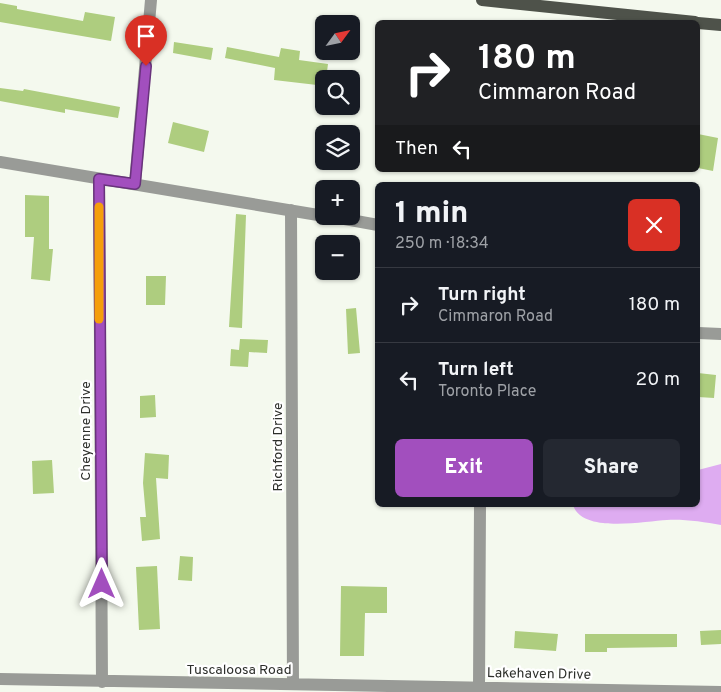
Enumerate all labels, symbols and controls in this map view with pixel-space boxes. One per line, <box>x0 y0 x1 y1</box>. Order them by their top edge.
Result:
pin <box>125 15 167 66</box>
north arrow <box>315 15 360 60</box>
map controls <box>315 15 360 280</box>
icon: arrive <box>132 22 160 50</box>
text: 180 m <box>478 37 576 81</box>
icon: right <box>395 40 460 105</box>
button: search <box>315 70 360 115</box>
text: Cimmaron Road <box>478 80 636 107</box>
button: layers <box>315 125 360 170</box>
icon: left <box>448 135 476 163</box>
text: Then <box>395 137 438 161</box>
button: + <box>315 180 360 225</box>
text: 1 min <box>395 196 468 233</box>
button: close <box>628 199 680 251</box>
text: 250 m · 18:34 <box>395 234 489 254</box>
button: − <box>315 235 360 280</box>
text: Turn right <box>438 283 526 307</box>
icon: right <box>395 291 423 319</box>
text: 180 m <box>629 293 680 317</box>
text: Cimmaron Road <box>438 307 553 327</box>
text: Turn left <box>438 358 514 382</box>
icon: left <box>395 366 423 394</box>
text: 20 m <box>636 368 680 392</box>
street label: Cheyenne Drive <box>78 381 95 481</box>
text: Toronto Place <box>438 382 536 402</box>
street label: Richford Drive <box>270 402 287 492</box>
button: Exit <box>395 439 533 497</box>
button: Share <box>543 439 680 497</box>
position arrow <box>75 557 127 609</box>
street label: Tuscaloosa Road <box>187 662 292 679</box>
street label: Lakehaven Drive <box>487 665 591 684</box>

